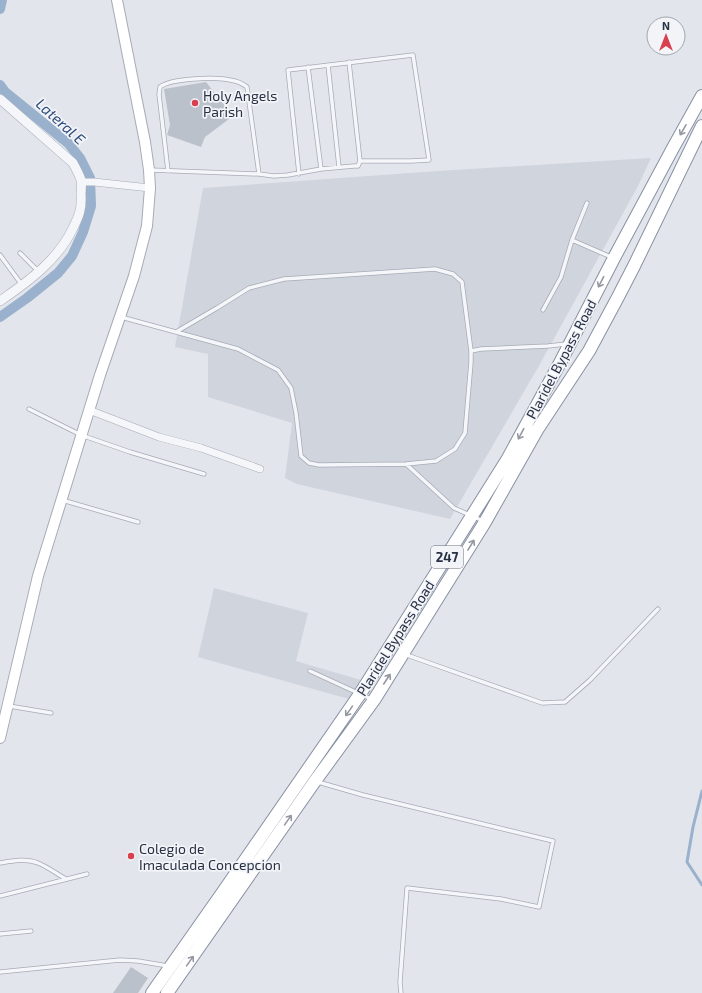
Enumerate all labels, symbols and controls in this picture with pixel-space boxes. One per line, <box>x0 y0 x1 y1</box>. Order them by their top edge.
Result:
north arrow <box>646 16 686 56</box>
text: N <box>662 19 670 32</box>
place label: Holy Angels Parish <box>203 87 277 120</box>
water label: Lateral E <box>33 94 90 148</box>
marker: Holy Angels Parish <box>190 98 200 108</box>
one-way arrow <box>678 124 686 136</box>
one-way arrow <box>597 276 605 288</box>
street label: Plaridel Bypass Road <box>522 296 600 422</box>
one-way arrow <box>517 428 525 440</box>
one-way arrow <box>467 539 475 551</box>
road number: 247 <box>431 546 463 568</box>
street label: Plaridel Bypass Road <box>353 577 437 699</box>
one-way arrow <box>383 674 391 685</box>
one-way arrow <box>345 705 353 716</box>
one-way arrow <box>284 815 292 826</box>
place label: Colegio de Imaculada Concepcion <box>139 840 281 873</box>
marker: Colegio de Imaculada Concepcion <box>126 851 136 861</box>
one-way arrow <box>186 956 194 967</box>

